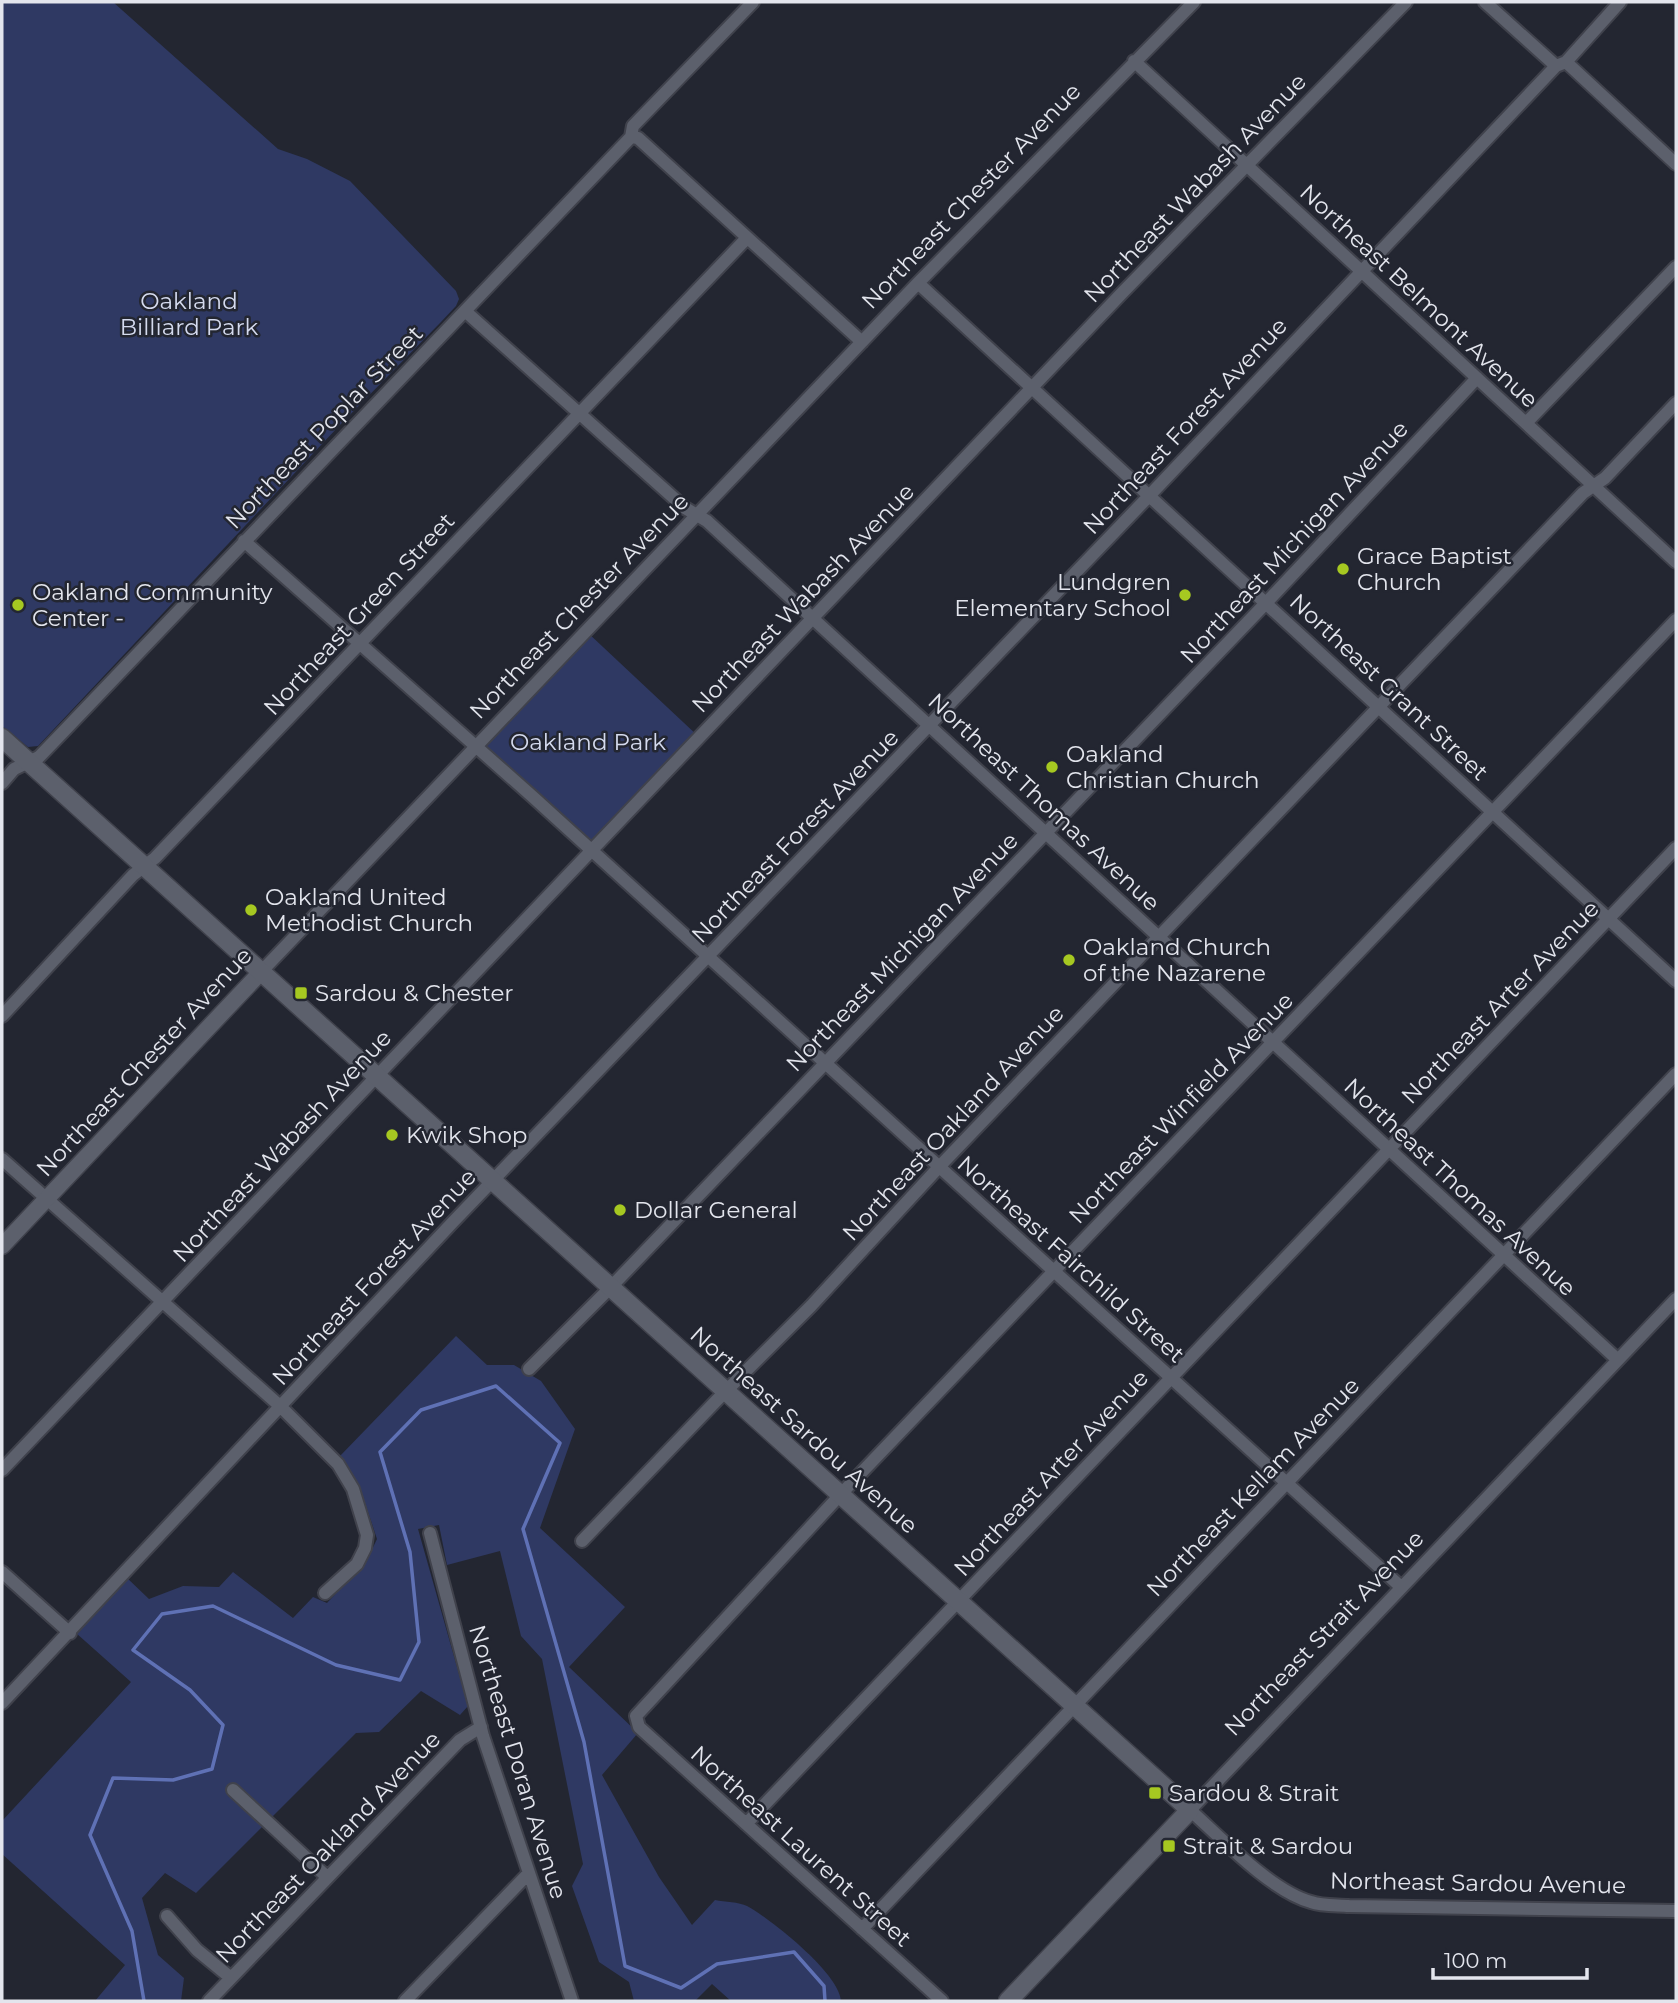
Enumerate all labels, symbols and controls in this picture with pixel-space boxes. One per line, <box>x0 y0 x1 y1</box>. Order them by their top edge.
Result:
street label: Northeast Wabash Avenue <box>1078 68 1312 308</box>
street label: Northeast Chester Avenue <box>856 77 1086 315</box>
street label: Northeast Belmont Avenue <box>1294 178 1544 414</box>
park label: Oakland Billiard Park <box>120 287 259 341</box>
street label: Northeast Forest Avenue <box>1077 312 1293 540</box>
street label: Northeast Poplar Street <box>219 319 429 535</box>
street label: Northeast Michigan Avenue <box>1174 415 1414 669</box>
street label: Northeast Wabash Avenue <box>686 478 920 718</box>
street label: Northeast Chester Avenue <box>464 487 694 725</box>
street label: Northeast Green Street <box>258 507 460 721</box>
place label: Grace Baptist Church <box>1357 542 1512 596</box>
marker: Grace Baptist Church <box>1335 561 1351 577</box>
place label: Lundgren Elementary School <box>954 568 1171 622</box>
place label: Oakland Community Center - <box>32 578 273 632</box>
marker: Lundgren Elementary School <box>1177 587 1193 603</box>
street label: Northeast Grant Street <box>1284 588 1494 786</box>
marker: Oakland Community Center - <box>10 597 26 613</box>
street label: Northeast Thomas Avenue <box>922 687 1166 917</box>
street label: Northeast Forest Avenue <box>686 723 904 949</box>
park label: Oakland Park <box>510 728 666 756</box>
place label: Oakland Christian Church <box>1066 740 1260 794</box>
marker: Oakland Christian Church <box>1044 759 1060 775</box>
street label: Northeast Michigan Avenue <box>780 827 1024 1077</box>
place label: Oakland United Methodist Church <box>265 883 473 937</box>
street label: Northeast Arter Avenue <box>1395 894 1605 1110</box>
marker: Oakland United Methodist Church <box>243 902 259 918</box>
place label: Oakland Church of the Nazarene <box>1083 933 1271 987</box>
street label: Northeast Chester Avenue <box>30 942 258 1182</box>
marker: Oakland Church of the Nazarene <box>1061 952 1077 968</box>
place label: Sardou & Chester <box>315 979 514 1007</box>
marker: Sardou & Chester <box>293 985 309 1001</box>
street label: Northeast Winfield Avenue <box>1063 987 1299 1229</box>
street label: Northeast Oakland Avenue <box>836 999 1070 1247</box>
street label: Northeast Wabash Avenue <box>167 1024 397 1268</box>
street label: Northeast Thomas Avenue <box>1338 1072 1582 1302</box>
place label: Kwik Shop <box>406 1121 527 1149</box>
marker: Kwik Shop <box>384 1127 400 1143</box>
street label: Northeast Fairchild Street <box>952 1150 1190 1368</box>
street label: Northeast Forest Avenue <box>266 1163 482 1391</box>
place label: Dollar General <box>634 1196 798 1224</box>
marker: Dollar General <box>612 1202 628 1218</box>
street label: Northeast Sardou Avenue <box>685 1320 923 1540</box>
street label: Northeast Arter Avenue <box>948 1364 1154 1582</box>
street label: Northeast Kellam Avenue <box>1141 1371 1365 1603</box>
street label: Northeast Strait Avenue <box>1218 1524 1430 1742</box>
street label: Northeast Doran Avenue <box>463 1622 573 1902</box>
street label: Northeast Oakland Avenue <box>210 1725 446 1969</box>
street label: Northeast Laurent Street <box>685 1740 917 1952</box>
place label: Sardou & Strait <box>1169 1779 1339 1807</box>
marker: Sardou & Strait <box>1147 1785 1163 1801</box>
place label: Strait & Sardou <box>1183 1832 1353 1860</box>
marker: Strait & Sardou <box>1161 1838 1177 1854</box>
street label: Northeast Sardou Avenue <box>1330 1866 1626 1900</box>
scale bar <box>1433 1937 1587 1981</box>
text: 100 m <box>1444 1948 1507 1973</box>

